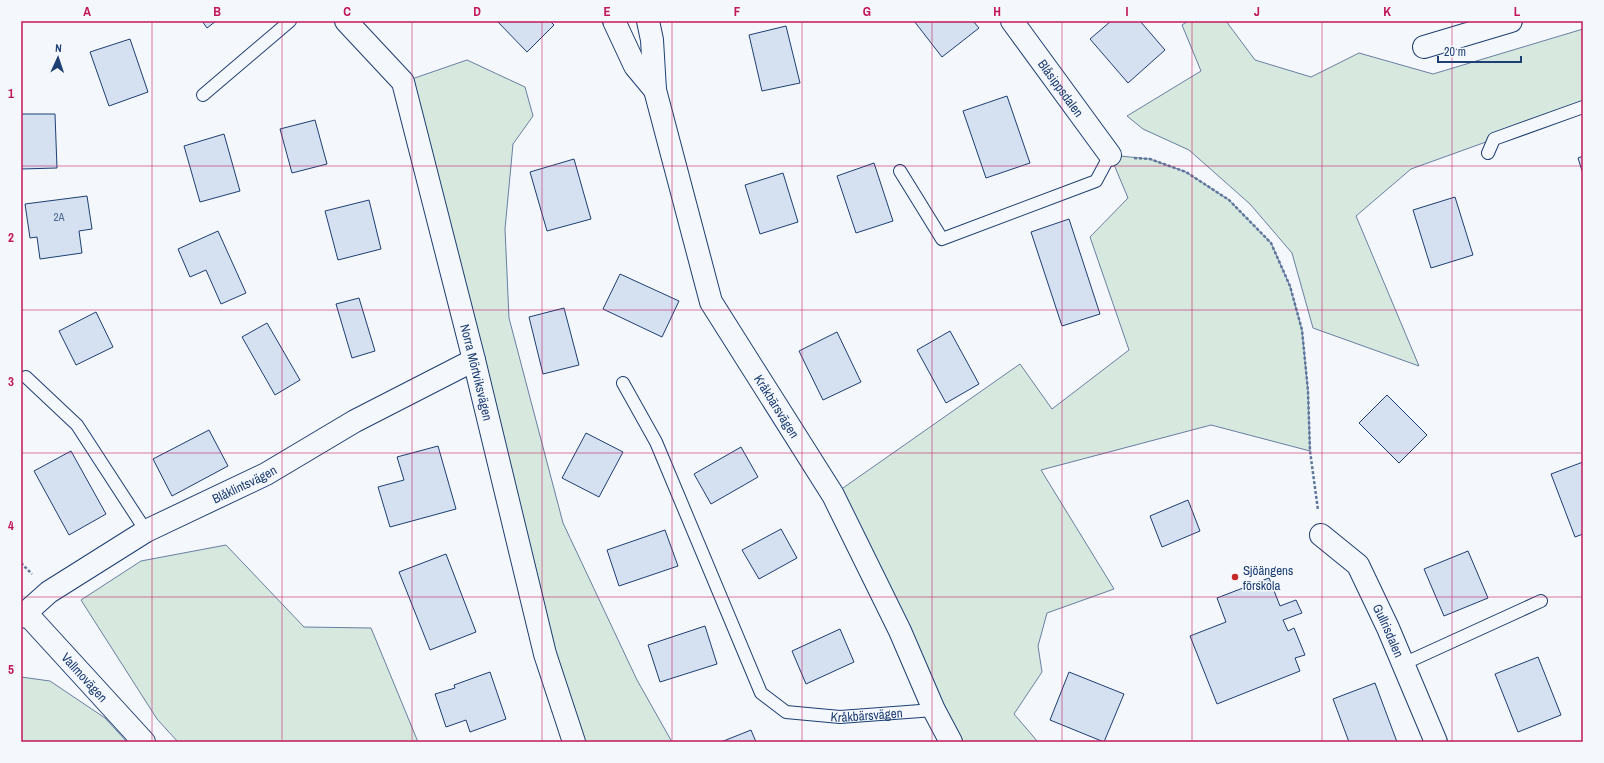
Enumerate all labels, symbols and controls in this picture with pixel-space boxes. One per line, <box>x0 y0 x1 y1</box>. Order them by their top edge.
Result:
text: A <box>83 3 91 20</box>
text: B <box>213 3 221 20</box>
text: C <box>343 3 351 20</box>
text: D <box>473 3 481 20</box>
text: E <box>603 3 611 20</box>
text: F <box>734 3 741 20</box>
text: G <box>863 3 871 20</box>
text: H <box>993 3 1001 20</box>
text: I <box>1126 3 1129 20</box>
text: J <box>1254 3 1260 20</box>
text: K <box>1383 3 1391 20</box>
text: L <box>1514 3 1521 20</box>
north arrow <box>38 38 78 78</box>
scale bar <box>1438 38 1521 64</box>
text: N <box>55 41 62 55</box>
text: 20 m <box>1444 44 1466 60</box>
street label: Blåsippsdalen <box>1034 56 1087 120</box>
text: 1 <box>8 85 14 102</box>
house number: 2A <box>53 210 65 224</box>
text: 2 <box>8 229 14 246</box>
street label: Norra Mörtviksvägen <box>456 322 496 423</box>
street label: Kråkbärsvägen <box>750 372 803 441</box>
text: 3 <box>8 373 14 390</box>
street label: Blåklintsvägen <box>210 462 280 507</box>
text: 4 <box>8 517 14 534</box>
place label: Sjöängens förskola <box>1243 562 1293 594</box>
marker: Sjöängens förskola <box>1230 572 1240 582</box>
street label: Gullrisdalen <box>1369 601 1407 660</box>
street label: Vallmovägen <box>58 649 111 706</box>
text: 5 <box>8 661 14 678</box>
street label: Kråkbärsvägen <box>830 704 903 726</box>

